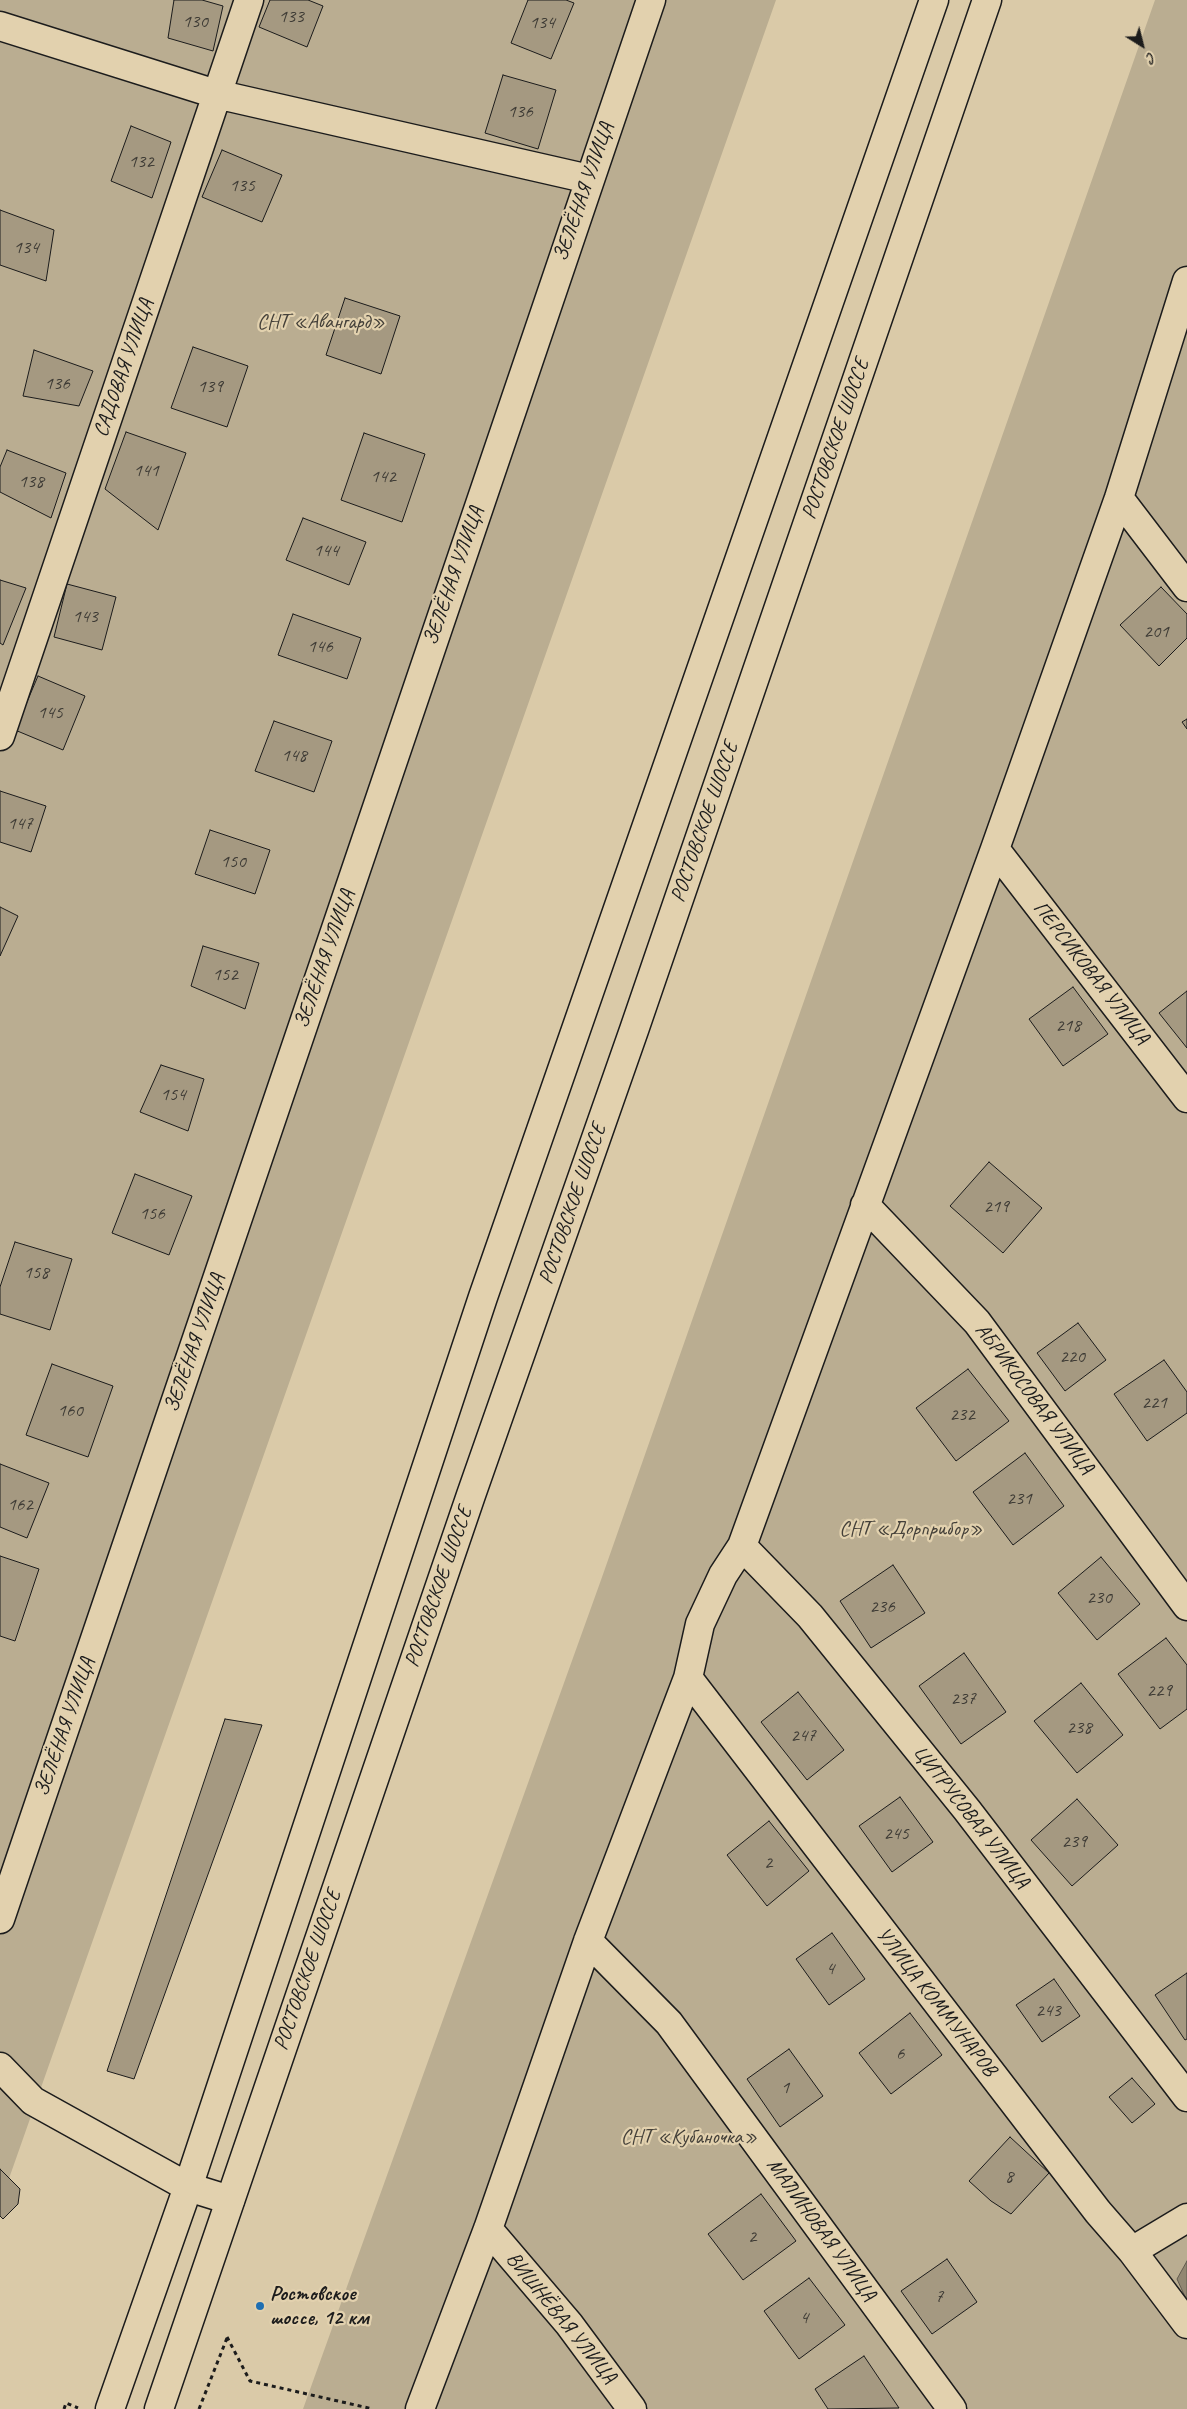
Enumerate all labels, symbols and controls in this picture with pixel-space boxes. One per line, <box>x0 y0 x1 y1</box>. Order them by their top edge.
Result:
house number: 133 <box>278 6 304 28</box>
house number: 130 <box>182 11 208 33</box>
house number: 134 <box>529 12 555 34</box>
north arrow <box>1117 20 1167 70</box>
text: С <box>1143 49 1159 66</box>
house number: 136 <box>507 101 533 123</box>
street label: ЗЕЛЁНАЯ УЛИЦА <box>548 119 620 265</box>
house number: 132 <box>128 151 154 173</box>
house number: 135 <box>229 175 255 197</box>
house number: 134 <box>13 237 39 259</box>
street label: САДОВАЯ УЛИЦА <box>89 296 159 440</box>
park label: СНТ «Авангард» <box>257 309 385 335</box>
street label: РОСТОВСКОЕ ШОССЕ <box>797 356 875 522</box>
house number: 136 <box>44 373 70 395</box>
house number: 139 <box>197 376 223 398</box>
house number: 141 <box>133 460 159 482</box>
house number: 142 <box>370 466 396 488</box>
house number: 138 <box>18 471 44 493</box>
street label: ЗЕЛЁНАЯ УЛИЦА <box>418 503 490 649</box>
house number: 144 <box>313 540 339 562</box>
house number: 143 <box>72 606 98 628</box>
house number: 201 <box>1143 621 1169 643</box>
house number: 146 <box>307 636 333 658</box>
house number: 145 <box>37 702 63 724</box>
street label: РОСТОВСКОЕ ШОССЕ <box>666 739 744 905</box>
house number: 148 <box>281 745 307 767</box>
house number: 147 <box>7 813 33 835</box>
house number: 150 <box>220 851 246 873</box>
street label: ЗЕЛЁНАЯ УЛИЦА <box>289 886 361 1032</box>
street label: ПЕРСИКОВАЯ УЛИЦА <box>1027 896 1155 1050</box>
house number: 152 <box>212 964 238 986</box>
house number: 218 <box>1055 1015 1081 1037</box>
house number: 154 <box>160 1084 186 1106</box>
street label: РОСТОВСКОЕ ШОССЕ <box>534 1121 612 1287</box>
house number: 219 <box>983 1196 1009 1218</box>
house number: 156 <box>139 1203 165 1225</box>
house number: 158 <box>23 1262 49 1284</box>
street label: ЗЕЛЁНАЯ УЛИЦА <box>159 1270 231 1416</box>
street label: АБРИКОСОВАЯ УЛИЦА <box>969 1319 1099 1479</box>
house number: 220 <box>1059 1346 1085 1368</box>
house number: 221 <box>1141 1392 1167 1414</box>
house number: 160 <box>57 1400 83 1422</box>
house number: 232 <box>949 1404 975 1426</box>
house number: 231 <box>1006 1488 1032 1510</box>
house number: 162 <box>7 1494 33 1516</box>
street label: РОСТОВСКОЕ ШОССЕ <box>400 1504 478 1670</box>
park label: СНТ «Дорприбор» <box>839 1516 983 1542</box>
house number: 230 <box>1086 1587 1112 1609</box>
house number: 236 <box>869 1596 895 1618</box>
street label: ЗЕЛЁНАЯ УЛИЦА <box>29 1654 101 1800</box>
house number: 229 <box>1146 1680 1172 1702</box>
house number: 237 <box>950 1688 976 1710</box>
house number: 238 <box>1066 1717 1092 1739</box>
house number: 247 <box>790 1725 816 1747</box>
street label: ЦИТРУСОВАЯ УЛИЦА <box>907 1740 1035 1894</box>
house number: 245 <box>883 1823 909 1845</box>
house number: 239 <box>1061 1831 1087 1853</box>
house number: 2 <box>764 1852 772 1874</box>
street label: РОСТОВСКОЕ ШОССЕ <box>269 1887 347 2053</box>
street label: УЛИЦА КОММУНАРОВ <box>870 1923 1002 2081</box>
house number: 4 <box>826 1958 834 1980</box>
house number: 243 <box>1035 2000 1061 2022</box>
house number: 6 <box>896 2043 904 2065</box>
house number: 1 <box>781 2077 789 2099</box>
park label: СНТ «Кубаночка» <box>621 2124 757 2150</box>
street label: МАЛИНОВАЯ УЛИЦА <box>761 2154 881 2306</box>
house number: 8 <box>1005 2166 1013 2188</box>
house number: 2 <box>748 2226 756 2248</box>
street label: ВИШНЁВАЯ УЛИЦА <box>500 2247 622 2389</box>
place label: Ростовское шоссе, 12 км <box>270 2281 369 2331</box>
house number: 7 <box>935 2286 943 2308</box>
marker: Ростовское шоссе, 12 км <box>254 2300 266 2312</box>
house number: 4 <box>800 2307 808 2329</box>

